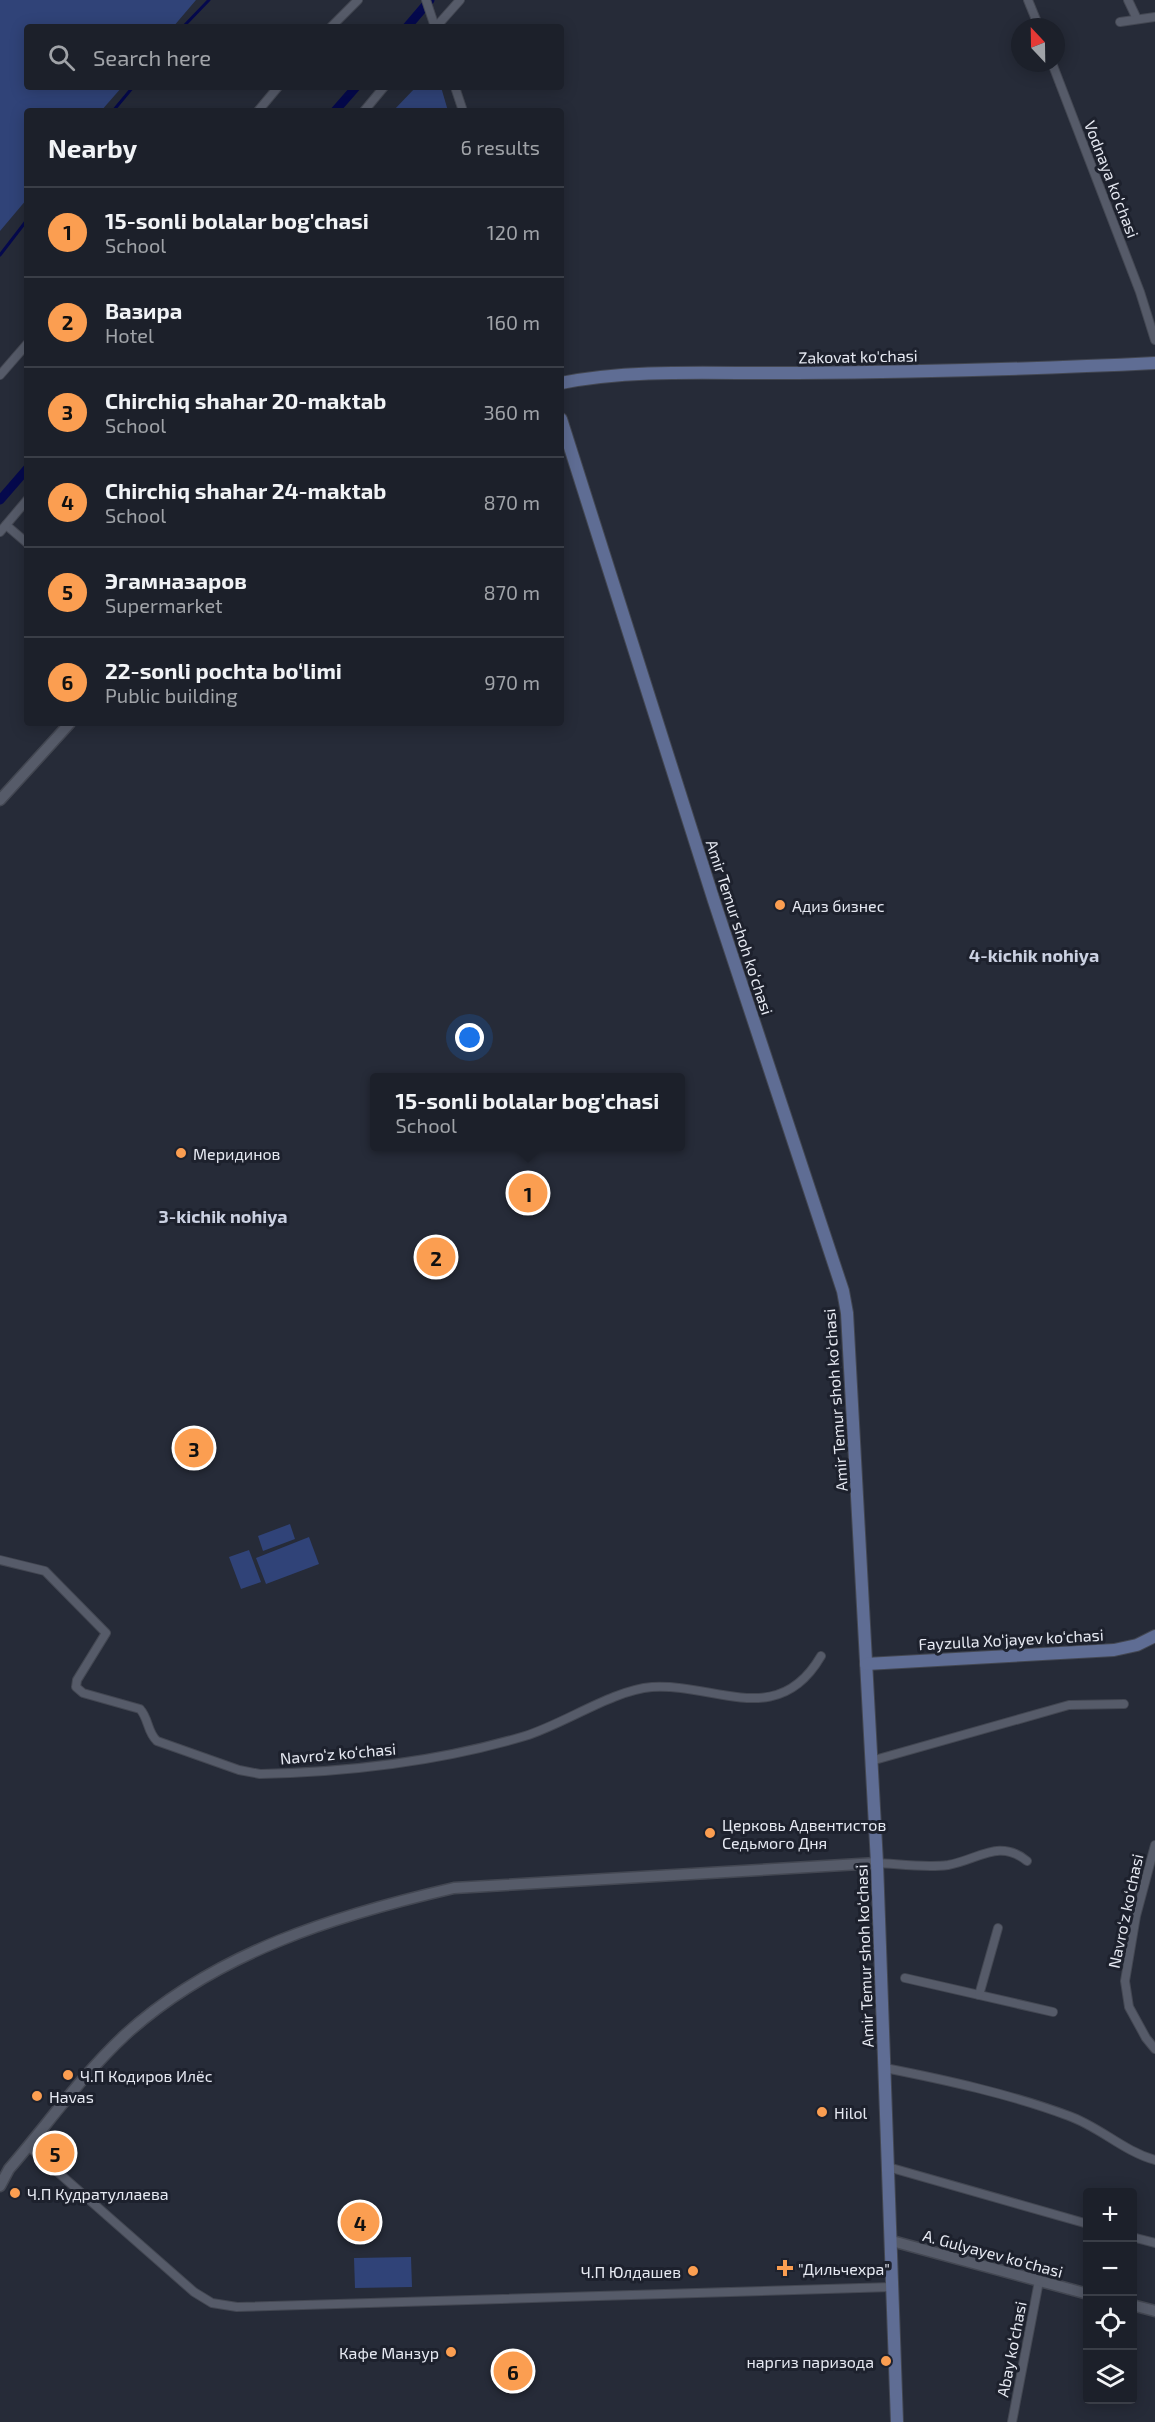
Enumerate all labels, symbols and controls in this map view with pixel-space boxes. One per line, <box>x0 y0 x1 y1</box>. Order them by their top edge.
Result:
north arrow <box>1011 18 1065 72</box>
search box <box>24 24 564 90</box>
icon: search <box>45 41 78 74</box>
text: Search here <box>93 44 211 70</box>
street label: Vodnaya ko‘chasi <box>1081 118 1143 240</box>
text: Nearby <box>48 132 137 163</box>
text: 6 results <box>460 135 540 159</box>
text: 15-sonli bolalar bog'chasi <box>105 207 369 233</box>
text: 1 <box>63 220 72 244</box>
text: 120 m <box>487 220 540 244</box>
text: School <box>105 233 166 257</box>
text: Вазира <box>105 297 182 323</box>
text: 2 <box>62 310 73 334</box>
text: 160 m <box>487 310 540 334</box>
text: Hotel <box>105 323 154 347</box>
street label: Zakovat ko'chasi <box>798 345 918 367</box>
text: Chirchiq shahar 20-maktab <box>105 387 386 413</box>
text: 3 <box>62 400 73 424</box>
text: 360 m <box>483 400 540 424</box>
text: School <box>105 413 166 437</box>
text: Chirchiq shahar 24-maktab <box>105 477 386 503</box>
text: 4 <box>61 490 74 514</box>
text: 870 m <box>484 490 540 514</box>
text: School <box>105 503 166 527</box>
text: Эгамназаров <box>105 567 247 593</box>
text: 5 <box>62 580 73 604</box>
text: 870 m <box>484 580 540 604</box>
text: Supermarket <box>105 593 223 617</box>
text: 22-sonli pochta bo‘limi <box>105 657 342 683</box>
text: 6 <box>62 670 73 694</box>
text: 970 m <box>484 670 540 694</box>
text: Public building <box>105 683 238 707</box>
street label: Amir Temur shoh ko‘chasi <box>703 837 777 1017</box>
place label: Адиз бизнес <box>792 896 885 915</box>
marker: Адиз бизнес <box>773 898 787 912</box>
district label: 4-kichik nohiya <box>969 944 1099 966</box>
your location <box>455 1023 484 1052</box>
popup <box>370 1073 685 1151</box>
text: 15-sonli bolalar bog'chasi <box>396 1087 659 1113</box>
text: School <box>396 1113 457 1137</box>
place label: Меридинов <box>193 1144 281 1163</box>
marker: Меридинов <box>174 1146 188 1160</box>
pin: 1 <box>508 1170 548 1216</box>
district label: 3-kichik nohiya <box>158 1205 288 1227</box>
pin: 2 <box>416 1234 456 1280</box>
street label: Amir Temur shoh ko‘chasi <box>819 1308 851 1492</box>
pin: 3 <box>174 1426 214 1470</box>
street label: Fayzulla Xo‘jayev ko‘chasi <box>918 1625 1104 1654</box>
street label: Navro‘z ko‘chasi <box>279 1738 397 1768</box>
place label: Церковь Адвентистов Седьмого Дня <box>722 1815 886 1852</box>
marker: Церковь Адвентистов Седьмого Дня <box>703 1826 717 1840</box>
street label: Navro‘z ko‘chasi <box>1104 1852 1146 1970</box>
street label: Amir Temur shoh ko‘chasi <box>851 1864 877 2048</box>
place label: Ч.П Кодиров Илёс <box>80 2066 213 2085</box>
marker: Ч.П Кодиров Илёс <box>61 2068 75 2082</box>
place label: Havas <box>49 2087 94 2106</box>
marker: Havas <box>30 2089 44 2103</box>
place label: Hilol <box>834 2103 867 2122</box>
marker: Hilol <box>815 2105 829 2119</box>
pin: 5 <box>36 2130 74 2176</box>
place label: Ч.П Кудратуллаева <box>27 2184 169 2204</box>
marker: Ч.П Кудратуллаева <box>8 2186 22 2200</box>
map controls <box>1083 2188 1137 2404</box>
button: + <box>1083 2188 1137 2242</box>
pin: 4 <box>340 2200 380 2244</box>
street label: A. Gulyayev ko‘chasi <box>921 2225 1065 2281</box>
button: − <box>1083 2242 1137 2296</box>
marker: "Дильчехра" <box>776 2259 794 2277</box>
place label: "Дильчехра" <box>798 2259 890 2278</box>
place label: Ч.П Юлдашев <box>581 2262 681 2281</box>
marker: Ч.П Юлдашев <box>686 2264 700 2278</box>
button: locate <box>1083 2296 1137 2350</box>
street label: Abay ko‘chasi <box>992 2299 1030 2399</box>
place label: Кафе Манзур <box>339 2343 439 2363</box>
marker: Кафе Манзур <box>444 2345 458 2359</box>
pin: 6 <box>494 2348 532 2394</box>
button: layers <box>1083 2350 1137 2404</box>
place label: наргиз паризода <box>746 2352 874 2371</box>
marker: наргиз паризода <box>879 2354 893 2368</box>

